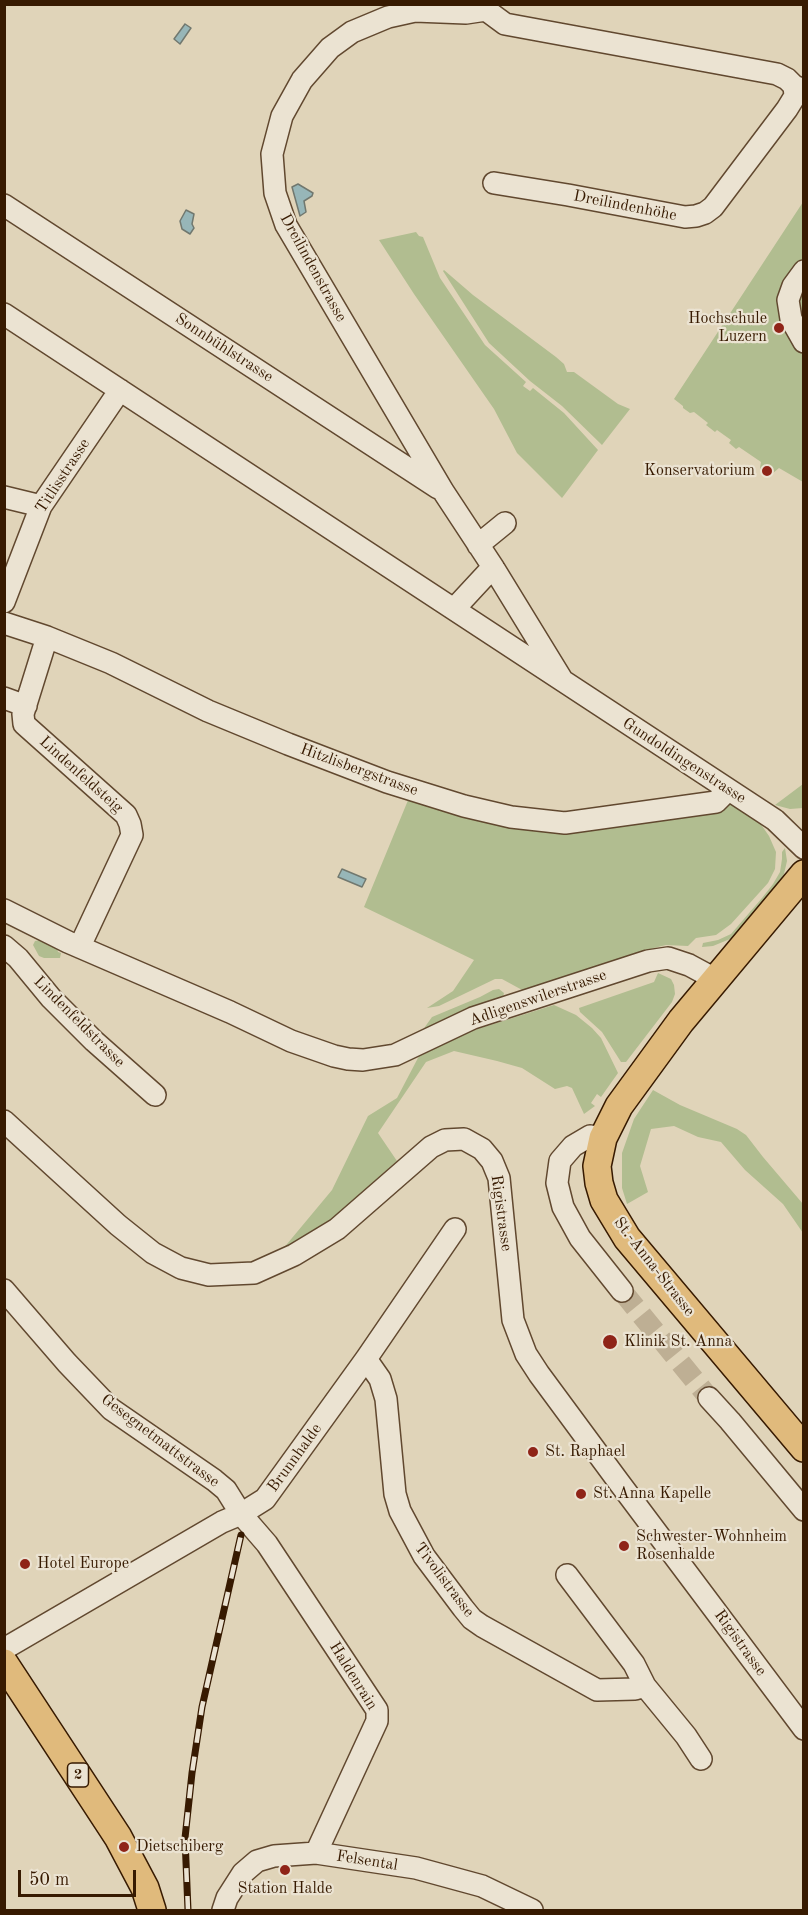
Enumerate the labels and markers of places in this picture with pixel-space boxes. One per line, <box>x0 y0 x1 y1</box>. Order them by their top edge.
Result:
place label: Hochschule Luzern <box>688 309 767 347</box>
marker: Hochschule Luzern <box>772 321 786 335</box>
place label: Konservatorium <box>644 461 755 481</box>
marker: Konservatorium <box>760 464 774 478</box>
place label: Klinik St. Anna <box>624 1332 732 1352</box>
marker: Klinik St. Anna <box>601 1333 619 1351</box>
place label: St. Raphael <box>545 1442 625 1462</box>
marker: St. Raphael <box>526 1445 540 1459</box>
place label: St. Anna Kapelle <box>593 1484 711 1504</box>
marker: St. Anna Kapelle <box>574 1487 588 1501</box>
place label: Schwester-Wohnheim Rosenhalde <box>636 1527 787 1565</box>
marker: Schwester-Wohnheim Rosenhalde <box>617 1539 631 1553</box>
place label: Hotel Europe <box>37 1554 129 1574</box>
marker: Hotel Europe <box>18 1557 32 1571</box>
place label: Dietschiberg <box>136 1837 223 1857</box>
marker: Dietschiberg <box>117 1840 131 1854</box>
marker: Station Halde <box>278 1863 292 1877</box>
place label: Station Halde <box>238 1879 332 1899</box>

